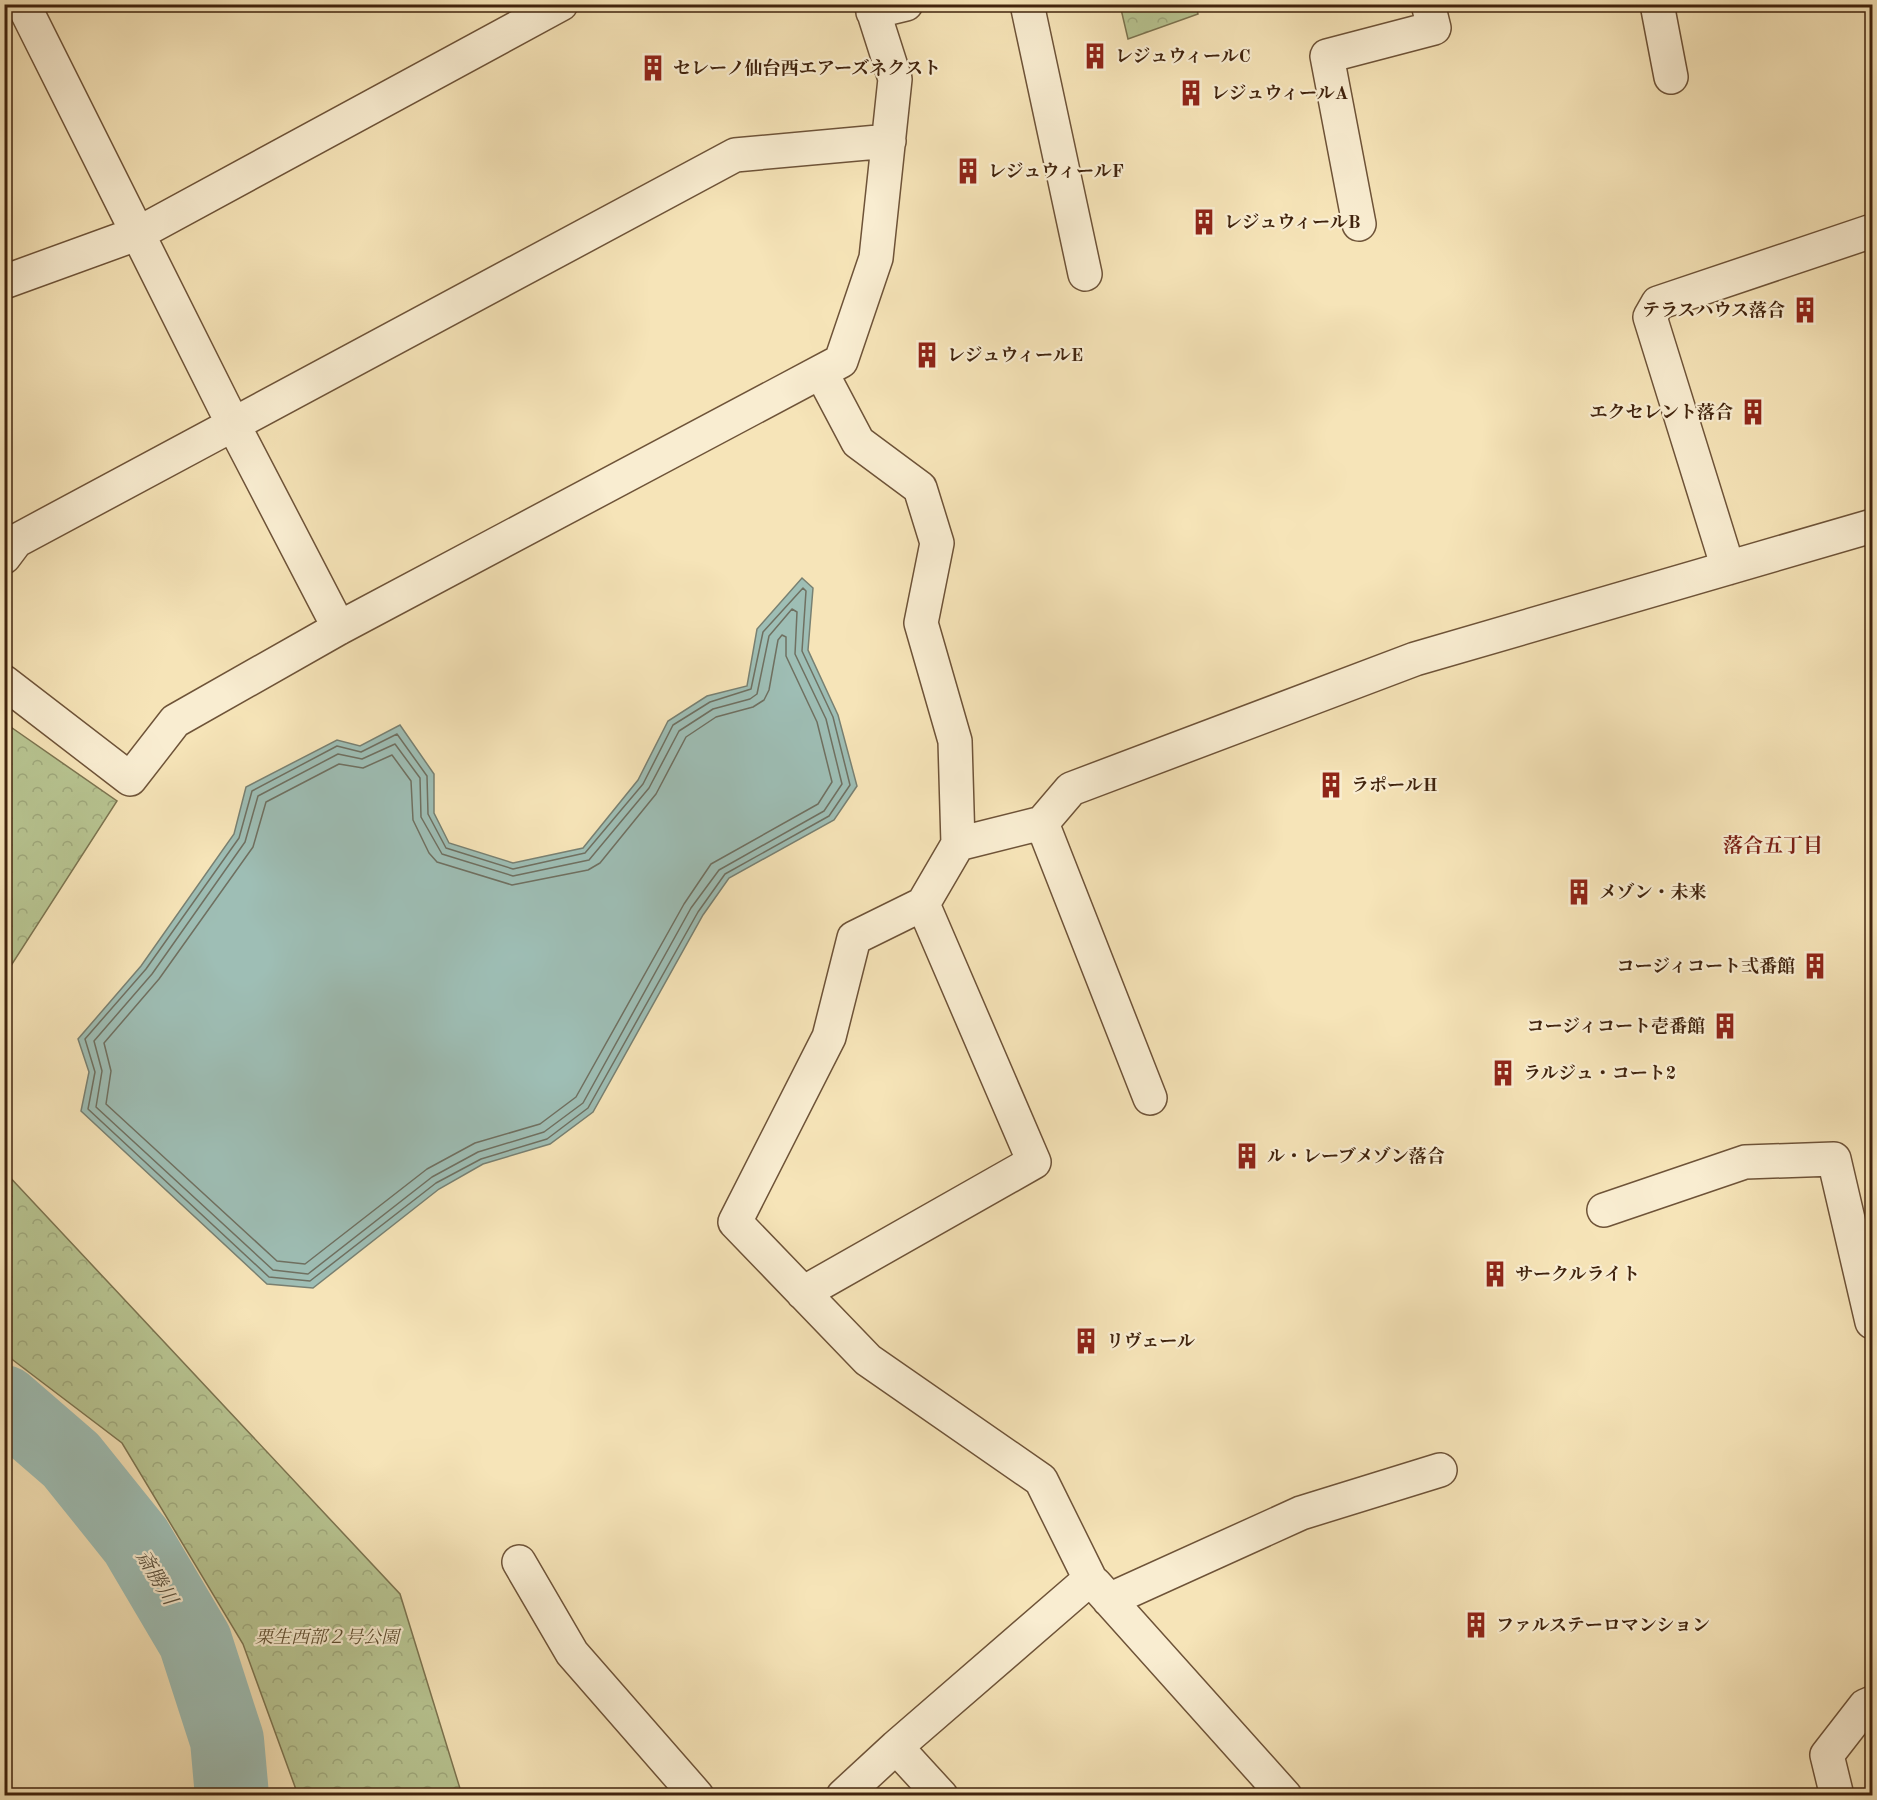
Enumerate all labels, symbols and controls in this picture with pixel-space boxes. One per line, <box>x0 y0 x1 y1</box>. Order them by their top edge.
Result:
building icon: レジュウィールC <box>1080 41 1110 71</box>
place label: レジュウィールC <box>1115 47 1251 66</box>
building icon: セレーノ仙台西エアーズネクスト <box>638 53 668 83</box>
place label: セレーノ仙台西エアーズネクスト <box>673 58 941 78</box>
building icon: レジュウィールA <box>1176 78 1206 108</box>
place label: レジュウィールA <box>1211 84 1349 103</box>
building icon: レジュウィールF <box>953 156 983 186</box>
place label: レジュウィールF <box>988 162 1124 181</box>
building icon: レジュウィールB <box>1189 207 1219 237</box>
place label: レジュウィールB <box>1224 213 1361 232</box>
building icon: テラスハウス落合 <box>1790 295 1820 325</box>
place label: テラスハウス落合 <box>1642 300 1785 320</box>
building icon: レジュウィールE <box>912 340 942 370</box>
place label: レジュウィールE <box>947 346 1083 365</box>
building icon: エクセレント落合 <box>1738 397 1768 427</box>
place label: エクセレント落合 <box>1589 402 1733 422</box>
building icon: ラポールH <box>1316 770 1346 800</box>
place label: ラポールH <box>1351 776 1438 795</box>
district label: 落合五丁目 <box>1723 835 1823 857</box>
building icon: メゾン・未来 <box>1564 877 1594 907</box>
place label: メゾン・未来 <box>1599 882 1706 902</box>
building icon: コージィコート弍番館 <box>1800 951 1830 981</box>
place label: コージィコート弍番館 <box>1616 956 1795 976</box>
building icon: コージィコート壱番館 <box>1710 1011 1740 1041</box>
place label: コージィコート壱番館 <box>1526 1016 1705 1036</box>
building icon: ラルジュ・コート2 <box>1488 1058 1518 1088</box>
place label: ラルジュ・コート2 <box>1523 1064 1676 1083</box>
building icon: ル・レーブメゾン落合 <box>1232 1141 1262 1171</box>
place label: ル・レーブメゾン落合 <box>1267 1146 1445 1166</box>
building icon: サークルライト <box>1480 1259 1510 1289</box>
place label: サークルライト <box>1515 1265 1640 1284</box>
building icon: リヴェール <box>1071 1326 1101 1356</box>
place label: リヴェール <box>1106 1331 1195 1351</box>
water label: 斎勝川 <box>131 1546 182 1611</box>
building icon: ファルステーロマンション <box>1461 1610 1491 1640</box>
place label: ファルステーロマンション <box>1496 1617 1710 1635</box>
park label: 栗生西部２号公園 <box>255 1627 402 1647</box>

